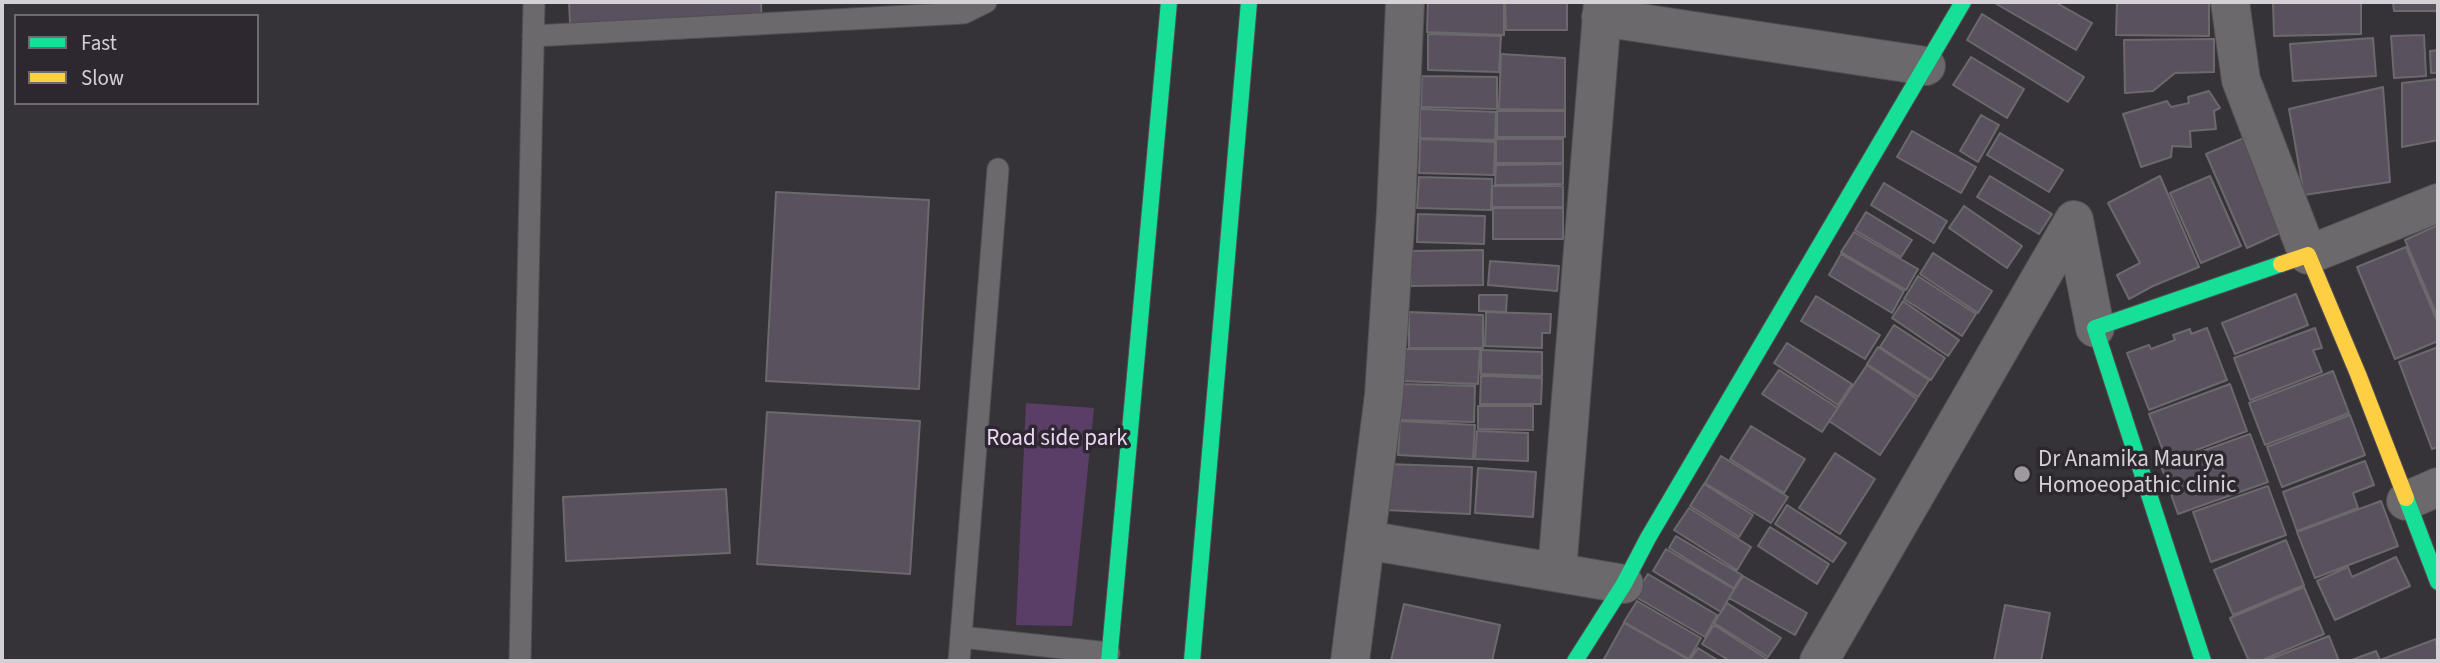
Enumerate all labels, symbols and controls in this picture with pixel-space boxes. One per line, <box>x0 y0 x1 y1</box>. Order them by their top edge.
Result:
legend <box>14 14 259 105</box>
text: Fast <box>81 28 117 58</box>
text: Slow <box>81 63 124 93</box>
park label: Road side park <box>986 426 1128 454</box>
place label: Dr Anamika Maurya Homoeopathic clinic <box>2038 447 2236 501</box>
marker: Dr Anamika Maurya Homoeopathic clinic <box>2012 464 2032 484</box>

